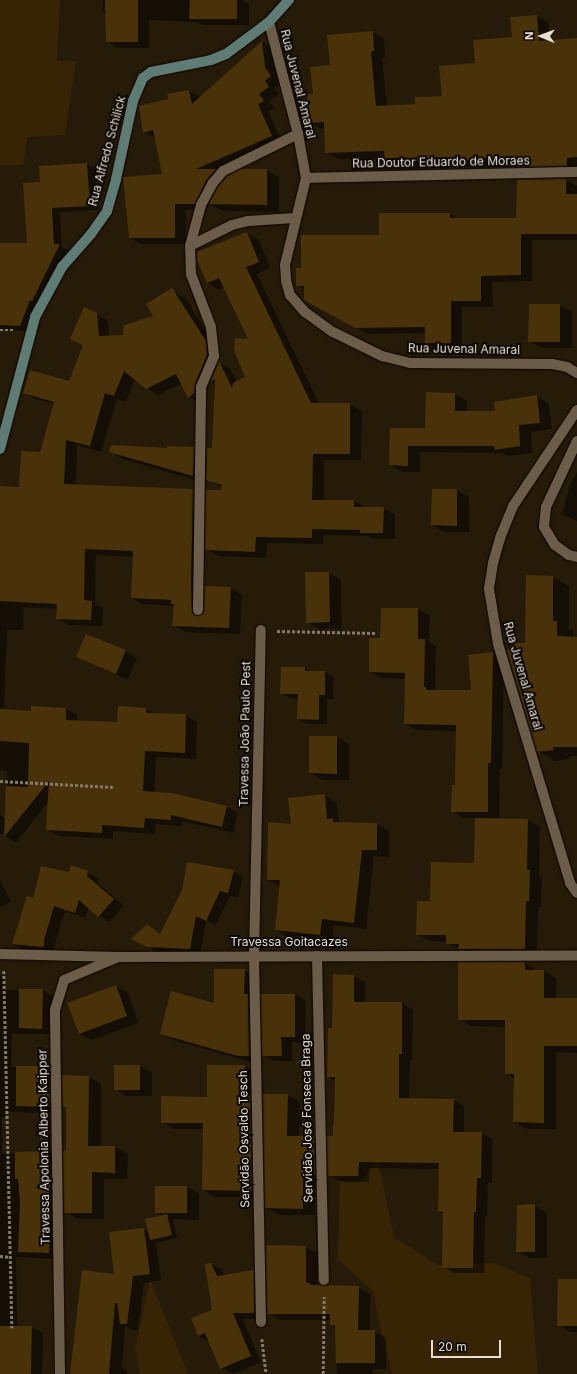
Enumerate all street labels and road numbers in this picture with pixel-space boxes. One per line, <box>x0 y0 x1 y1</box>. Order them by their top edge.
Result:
street label: Rua Juvenal Amaral <box>277 28 319 140</box>
street label: Rua Alfredo Schilick <box>85 94 129 208</box>
street label: Rua Doutor Eduardo de Moraes <box>352 153 530 171</box>
street label: Rua Juvenal Amaral <box>408 341 520 357</box>
street label: Rua Juvenal Amaral <box>501 620 545 732</box>
street label: Travessa João Paulo Pest <box>237 661 253 807</box>
street label: Travessa Goitacazes <box>230 935 348 949</box>
street label: Servidão José Fonseca Braga <box>298 1033 316 1203</box>
street label: Travessa Apolonia Alberto Kaipper <box>35 1049 53 1245</box>
street label: Servidão Osvaldo Tesch <box>236 1070 252 1208</box>

